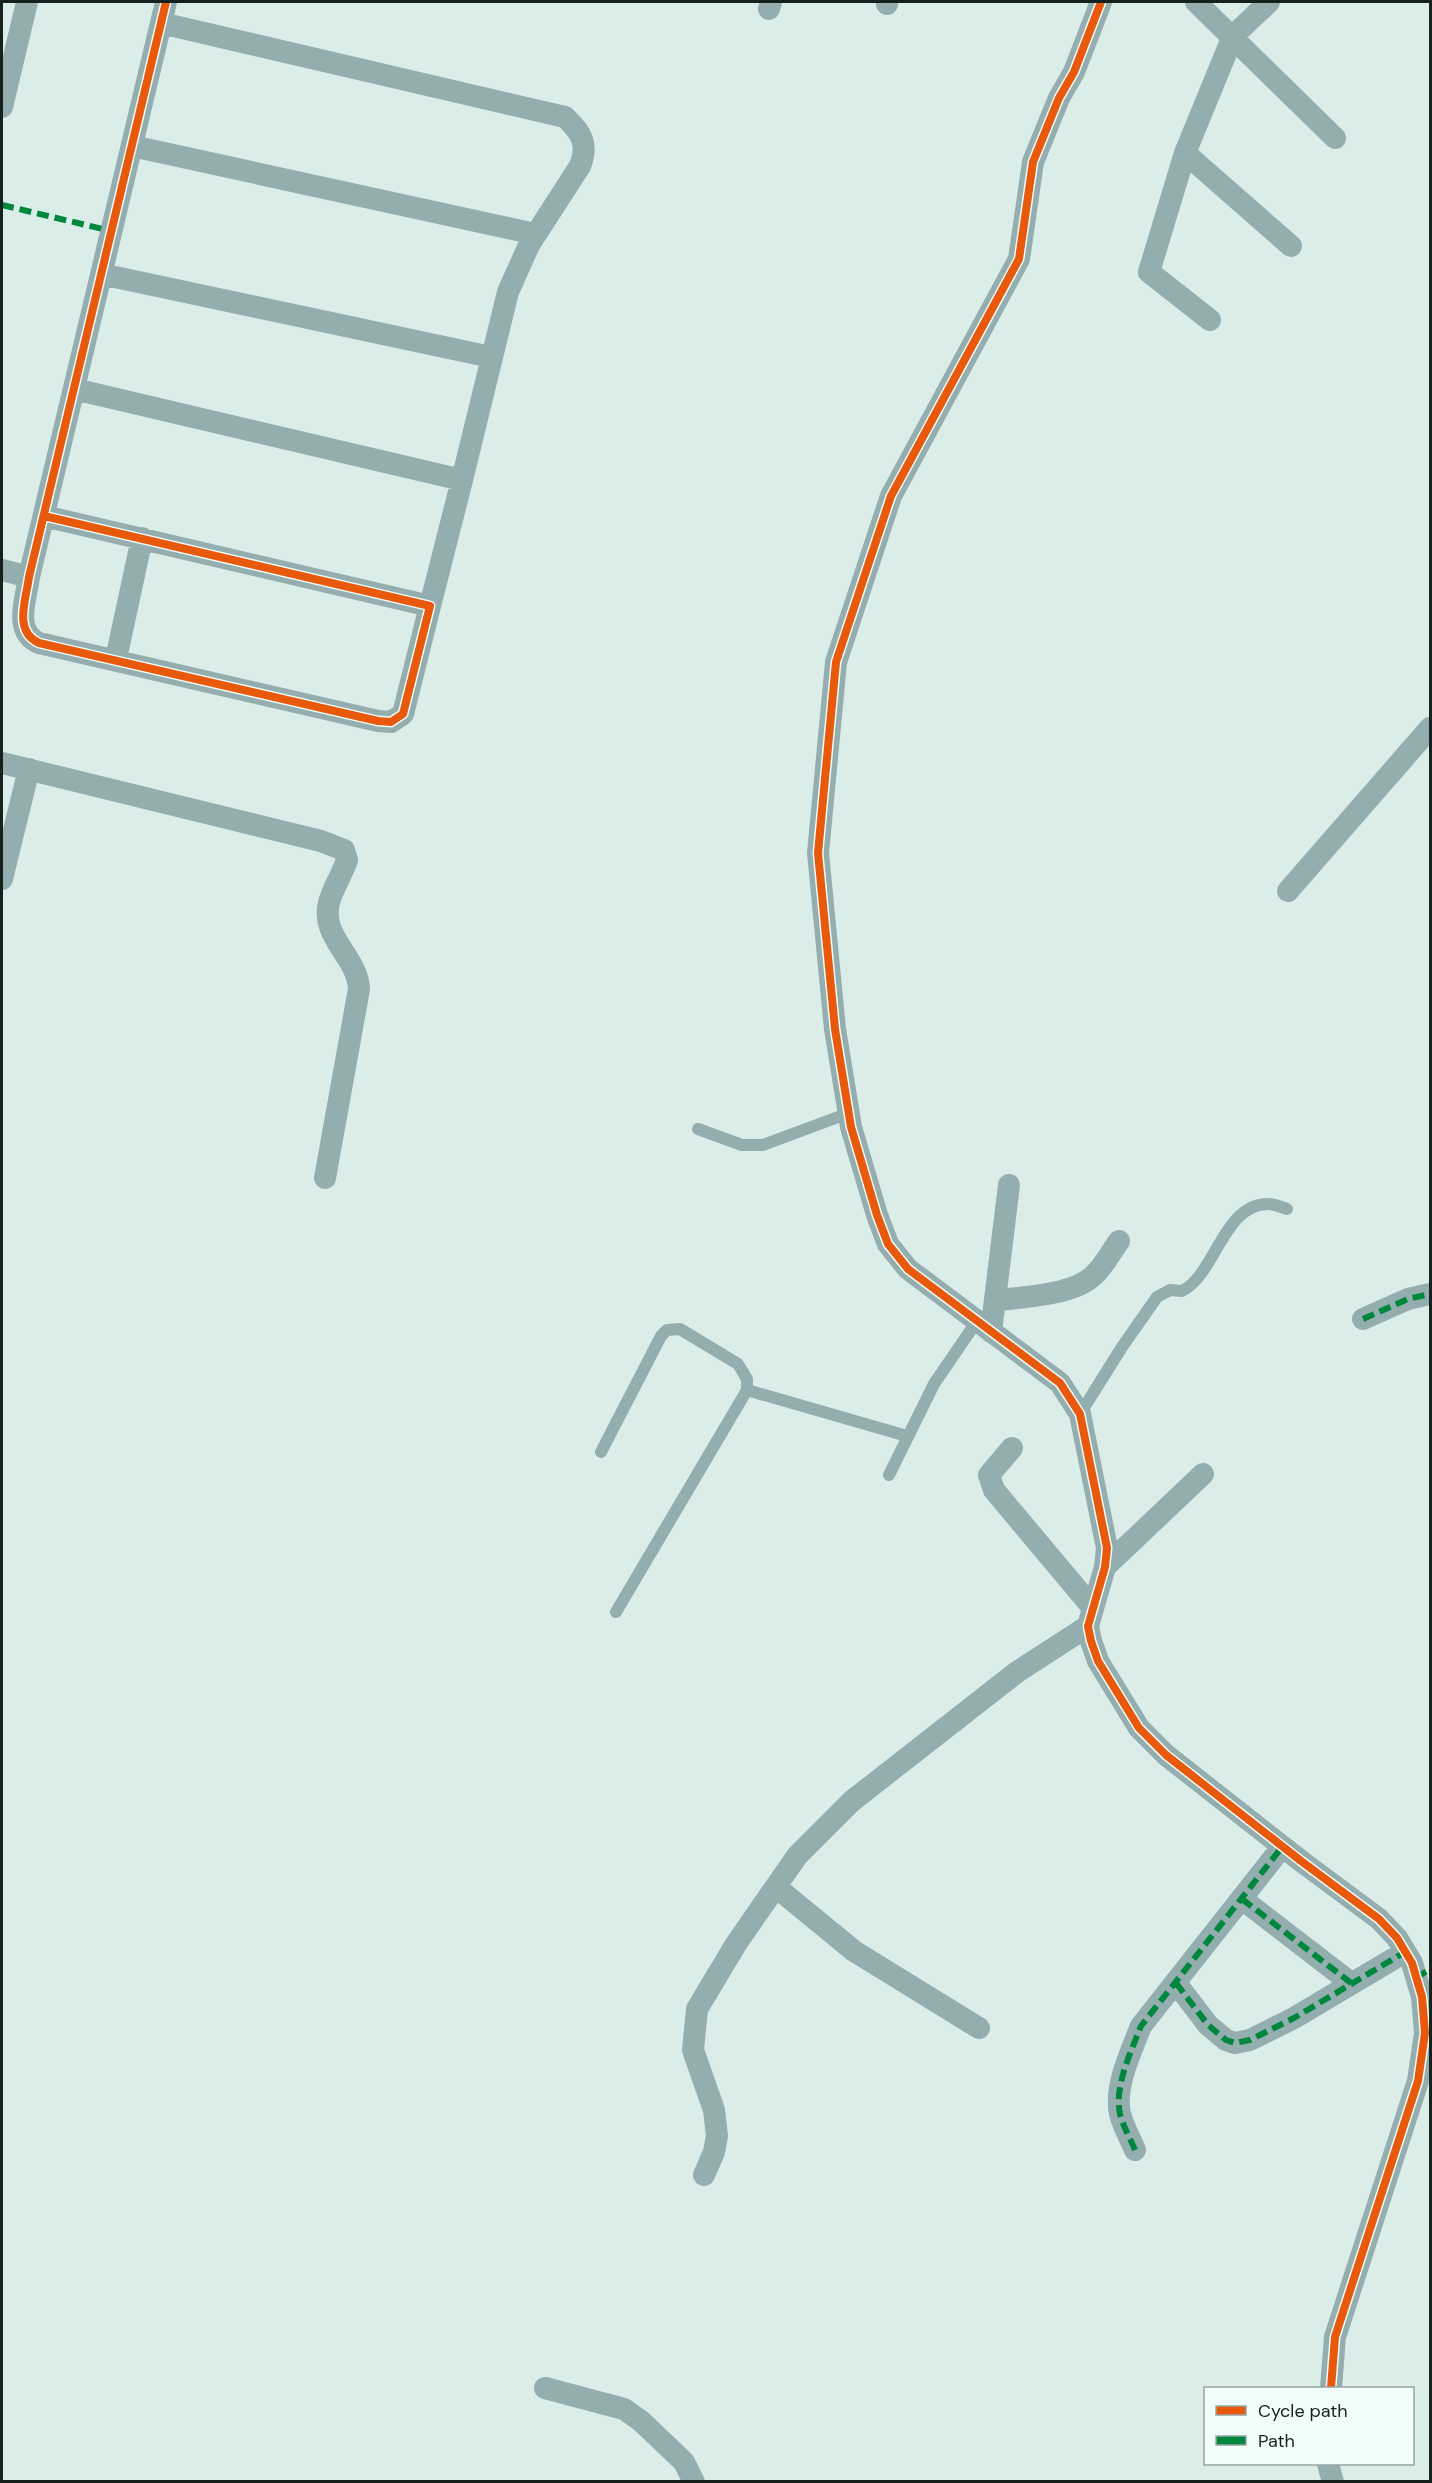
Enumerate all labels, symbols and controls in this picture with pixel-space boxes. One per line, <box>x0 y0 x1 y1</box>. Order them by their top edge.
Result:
legend <box>1204 2387 1414 2465</box>
text: Cycle path <box>1258 2399 1348 2423</box>
text: Path <box>1258 2429 1295 2453</box>

